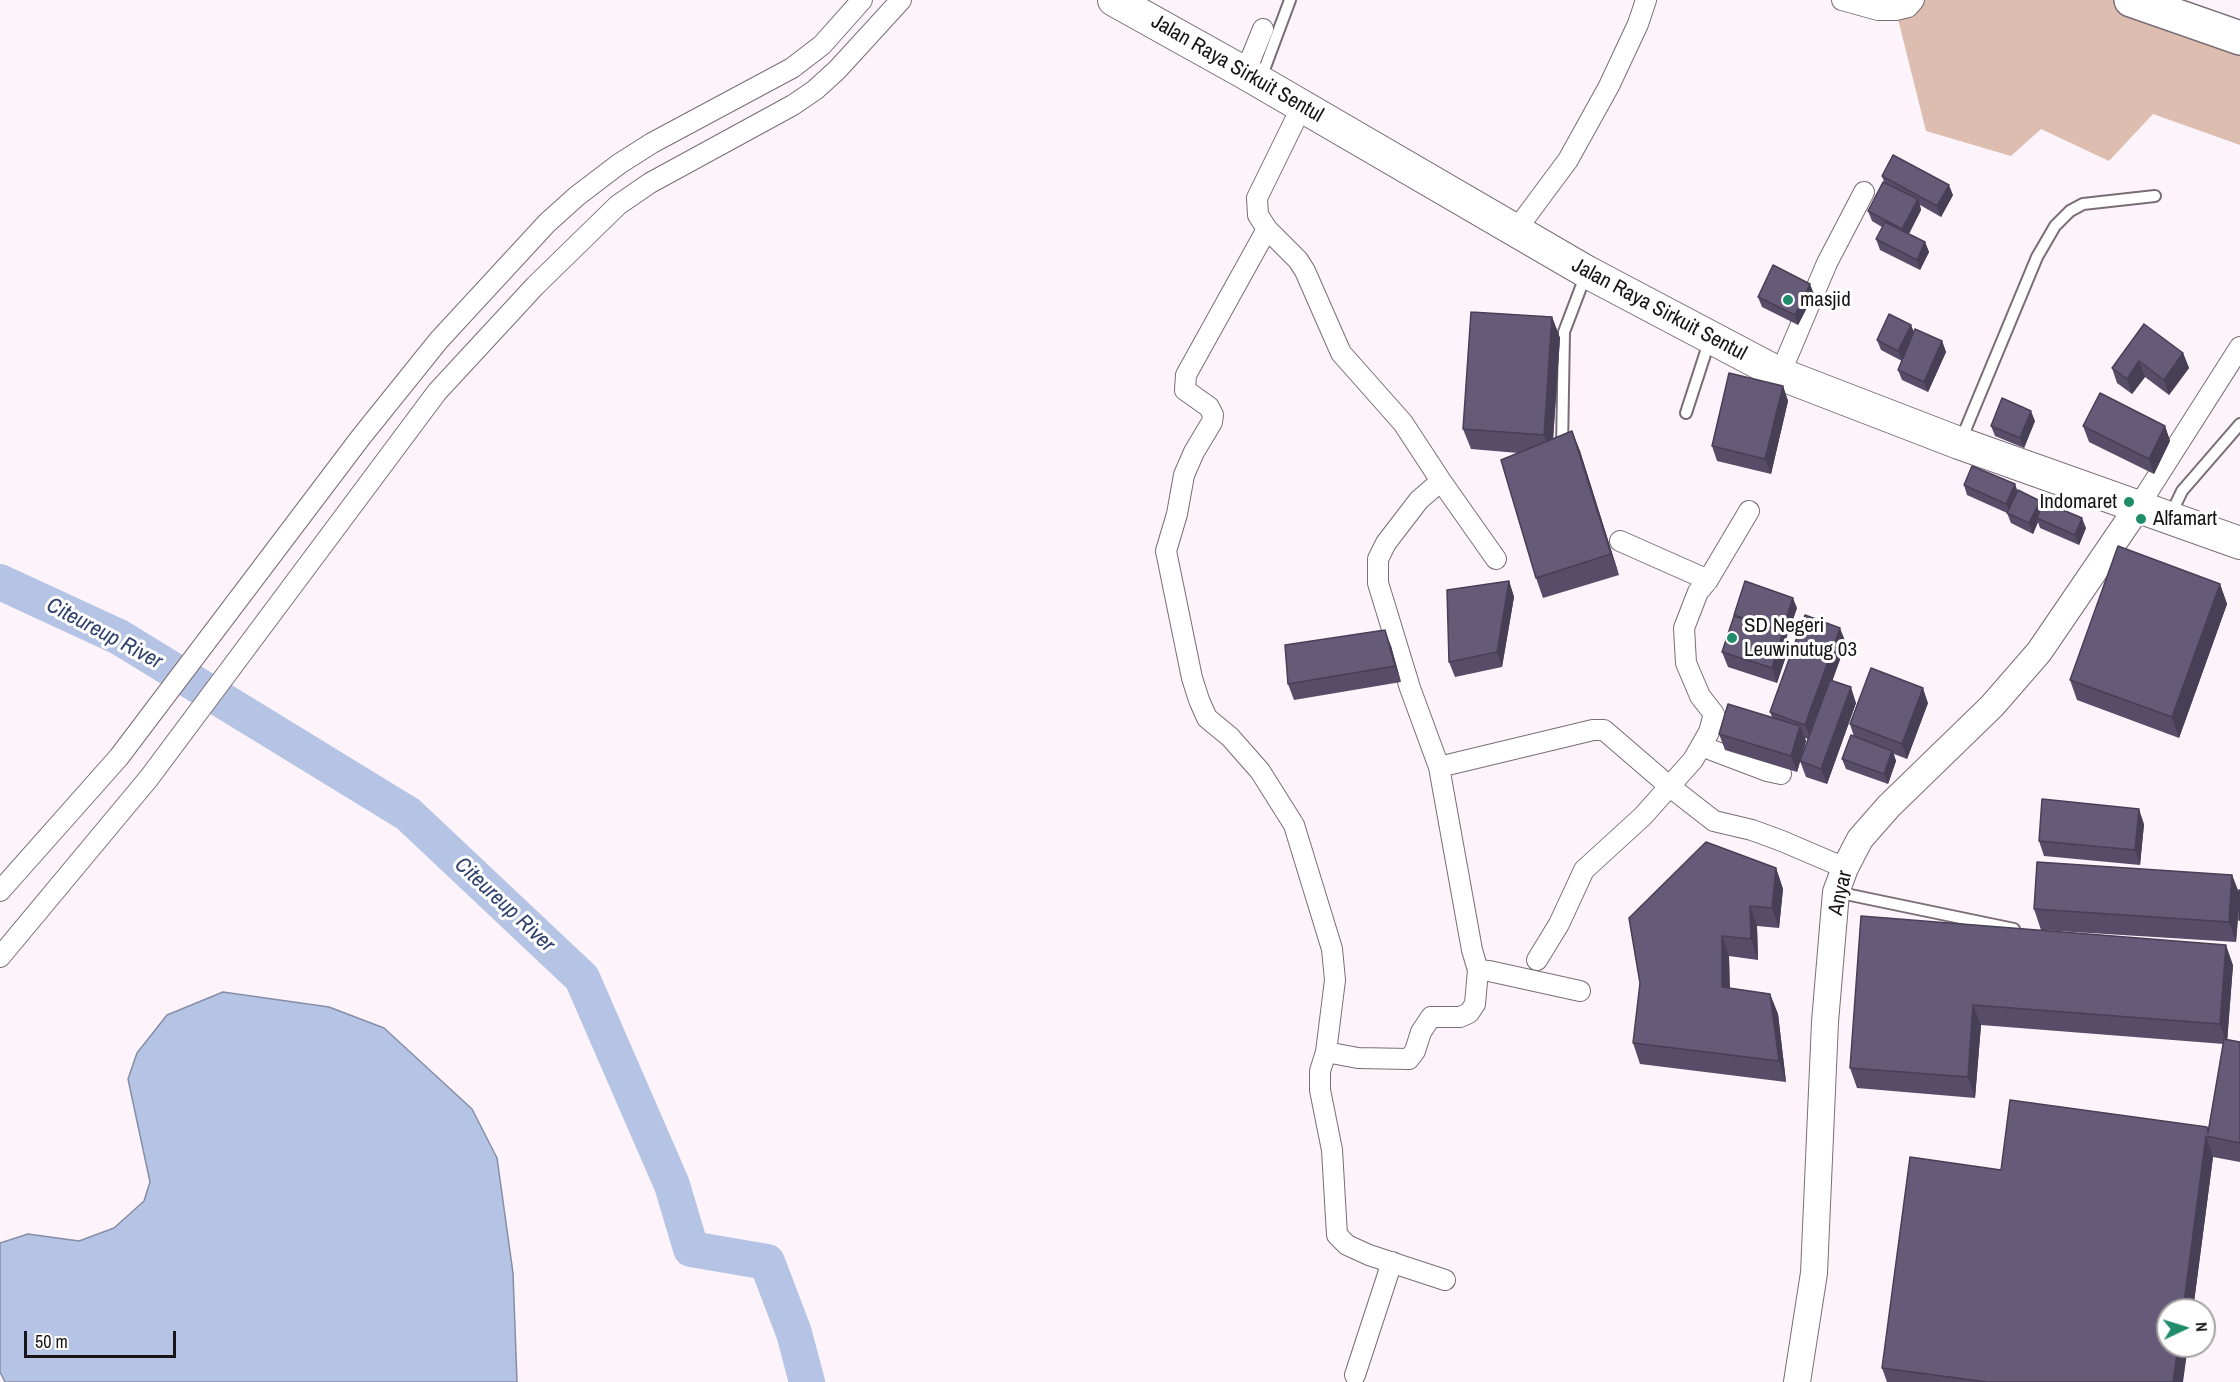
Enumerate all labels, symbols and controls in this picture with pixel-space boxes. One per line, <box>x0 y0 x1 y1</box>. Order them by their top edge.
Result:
street label: Jalan Raya Sirkuit Sentul <box>1147 10 1327 128</box>
street label: Jalan Raya Sirkuit Sentul <box>1567 253 1751 367</box>
place label: masjid <box>1800 287 1851 313</box>
marker: masjid <box>1781 293 1795 307</box>
place label: Indomaret <box>2039 489 2117 515</box>
marker: Indomaret <box>2122 495 2136 509</box>
place label: Alfamart <box>2153 506 2217 532</box>
marker: Alfamart <box>2134 512 2148 526</box>
water label: Citeureup River <box>42 592 166 676</box>
place label: SD Negeri Leuwinutug 03 <box>1744 613 1857 663</box>
marker: SD Negeri Leuwinutug 03 <box>1725 631 1739 645</box>
water label: Citeureup River <box>448 852 560 958</box>
street label: Anyar <box>1824 868 1858 918</box>
north arrow <box>2156 1298 2216 1358</box>
scale bar <box>27 1319 178 1357</box>
text: N <box>2191 1321 2213 1332</box>
text: 50 m <box>35 1329 68 1354</box>

